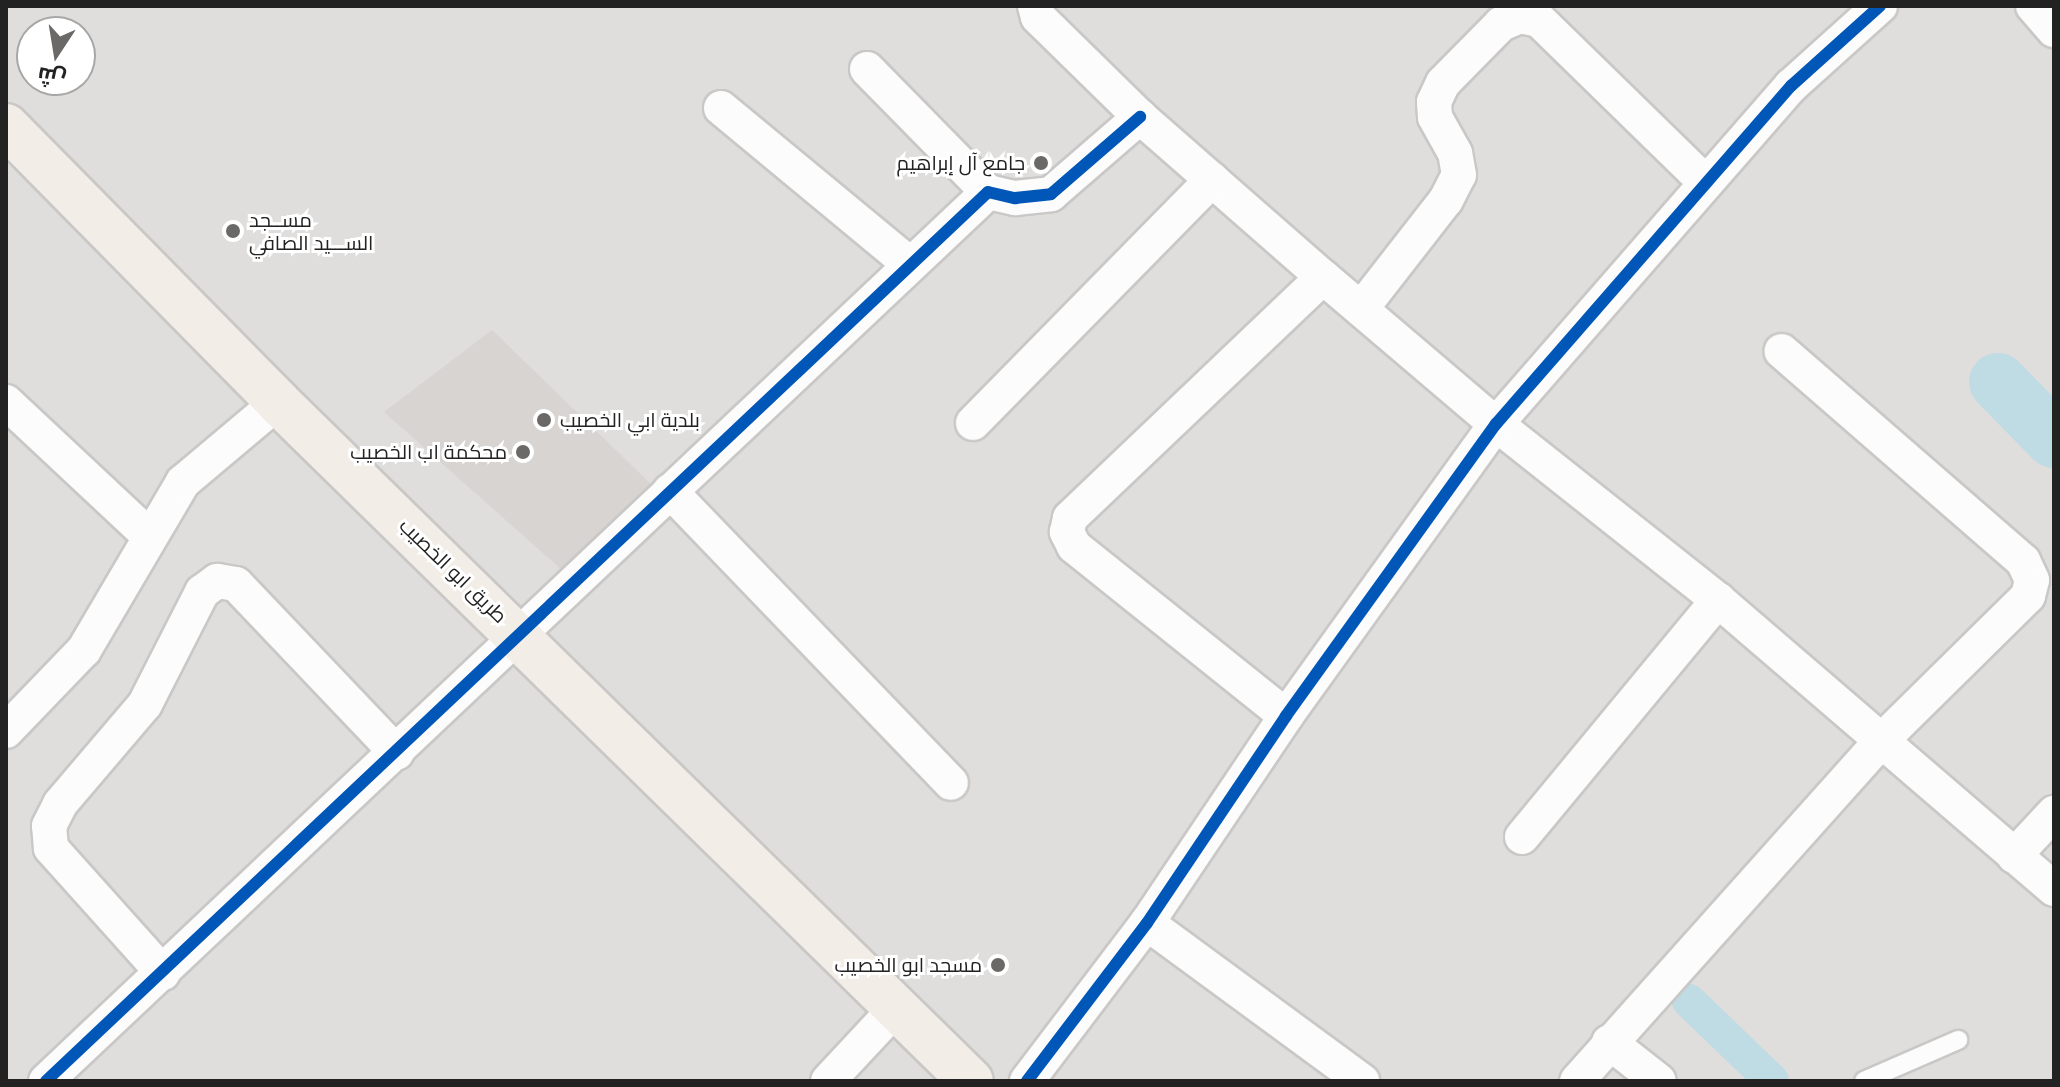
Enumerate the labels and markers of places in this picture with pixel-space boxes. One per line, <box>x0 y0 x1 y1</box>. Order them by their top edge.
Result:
place label: جامع آل إبراهيم <box>897 151 1025 175</box>
marker: جامع آل إبراهيم <box>1032 154 1050 172</box>
place label: مســجد الســـيد الصافي <box>249 208 373 255</box>
marker: مســجد الســـيد الصافي <box>224 222 242 240</box>
place label: بلدية ابي الخصيب <box>560 408 700 432</box>
marker: بلدية ابي الخصيب <box>535 411 553 429</box>
place label: محكمة اب الخصيب <box>350 440 507 464</box>
marker: محكمة اب الخصيب <box>514 443 532 461</box>
place label: مسجد ابو الخصيب <box>835 953 982 977</box>
marker: مسجد ابو الخصيب <box>989 956 1007 974</box>

